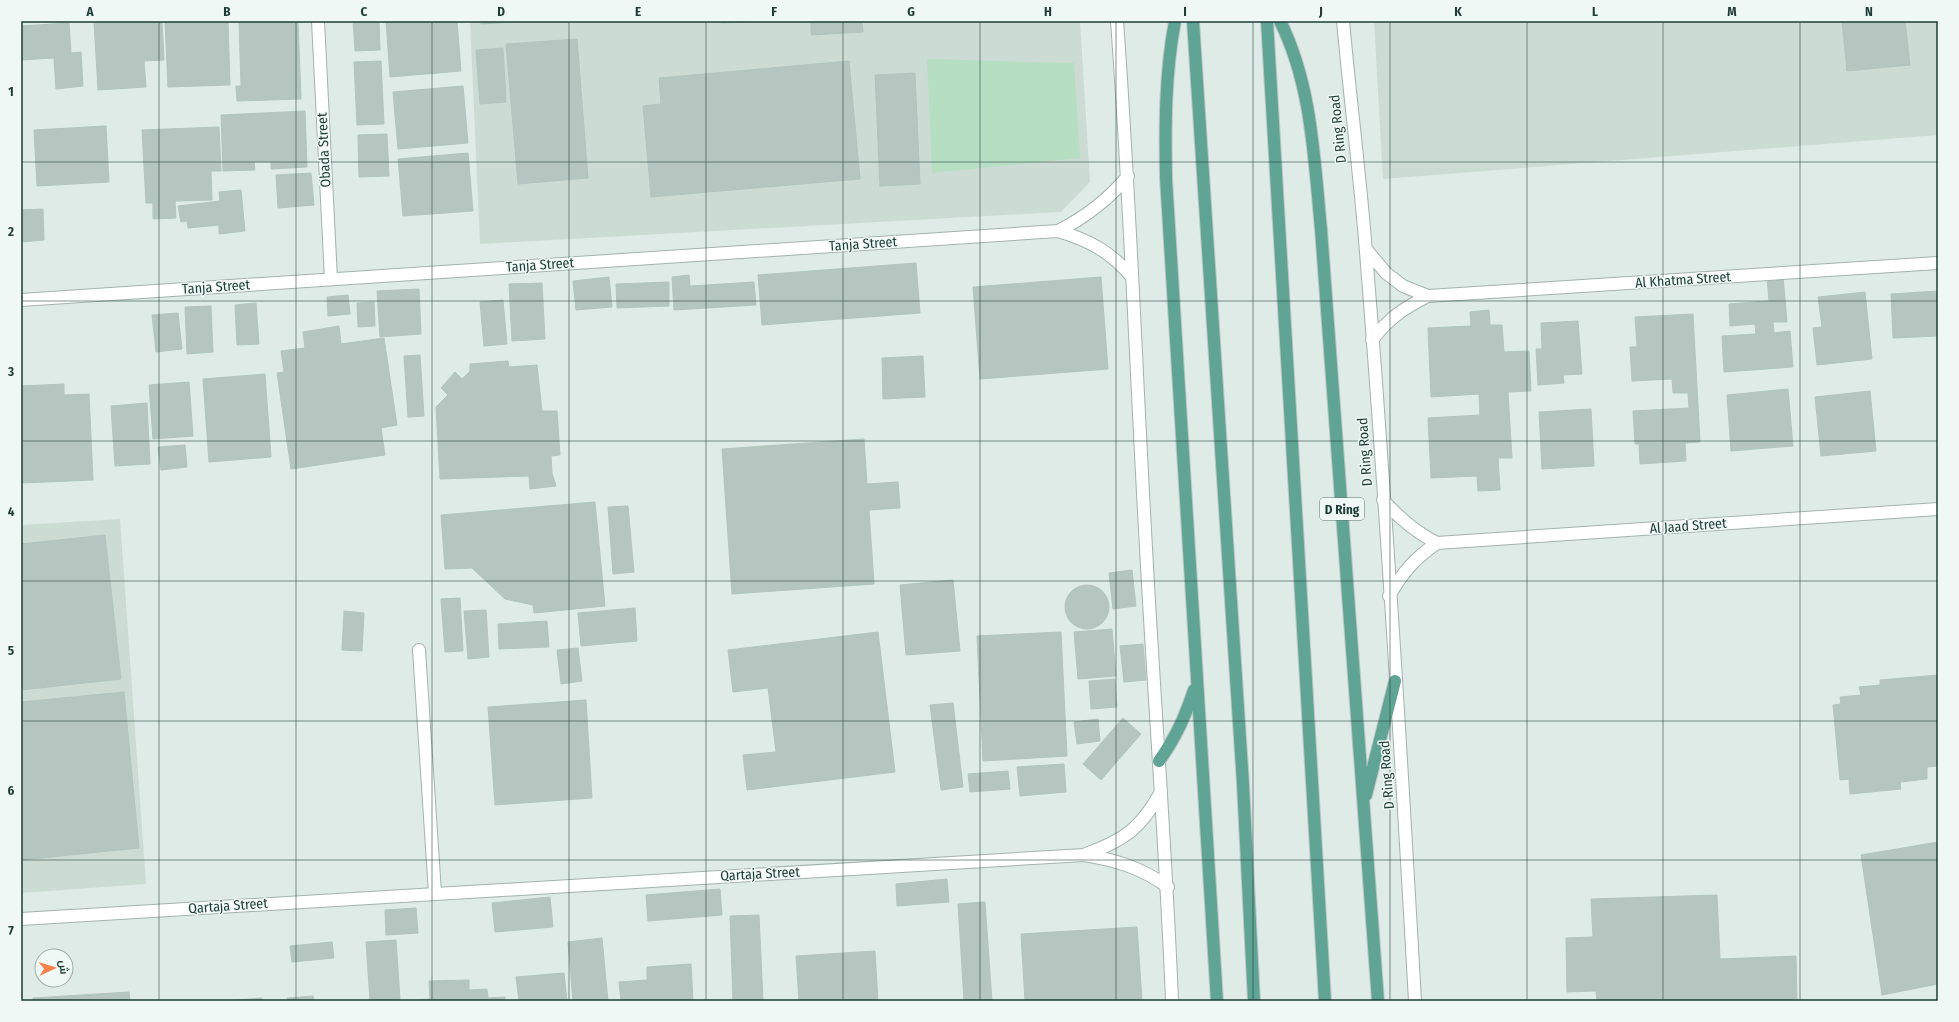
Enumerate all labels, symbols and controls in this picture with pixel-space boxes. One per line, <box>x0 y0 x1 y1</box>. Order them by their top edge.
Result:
text: A <box>85 4 94 19</box>
text: B <box>223 4 231 19</box>
text: C <box>361 4 368 19</box>
text: D <box>497 4 505 19</box>
text: E <box>635 4 641 19</box>
text: F <box>771 4 777 19</box>
text: G <box>907 4 915 19</box>
text: H <box>1044 4 1052 19</box>
text: I <box>1183 4 1187 19</box>
text: J <box>1318 4 1323 19</box>
text: K <box>1454 4 1462 19</box>
text: L <box>1592 4 1598 19</box>
text: M <box>1727 4 1737 19</box>
text: N <box>1865 4 1873 19</box>
text: 1 <box>8 84 14 99</box>
street label: D Ring Road <box>1326 94 1350 164</box>
street label: Obada Street <box>314 112 334 188</box>
text: 2 <box>7 224 14 239</box>
street label: Tanja Street <box>828 233 898 255</box>
street label: Tanja Street <box>505 254 575 276</box>
street label: Al Khatma Street <box>1635 268 1732 292</box>
street label: Tanja Street <box>181 276 251 298</box>
text: 3 <box>7 364 14 379</box>
street label: D Ring Road <box>1354 417 1376 487</box>
road number: D Ring <box>1320 498 1364 520</box>
text: 4 <box>8 504 15 519</box>
street label: Al Jaad Street <box>1649 515 1727 537</box>
text: 5 <box>8 643 14 658</box>
street label: D Ring Road <box>1376 740 1398 810</box>
text: 6 <box>8 783 15 798</box>
street label: Qartaja Street <box>720 863 801 885</box>
street label: Qartaja Street <box>188 895 269 917</box>
text: 7 <box>8 923 14 938</box>
north arrow <box>34 948 74 988</box>
text: ش <box>57 960 70 975</box>

